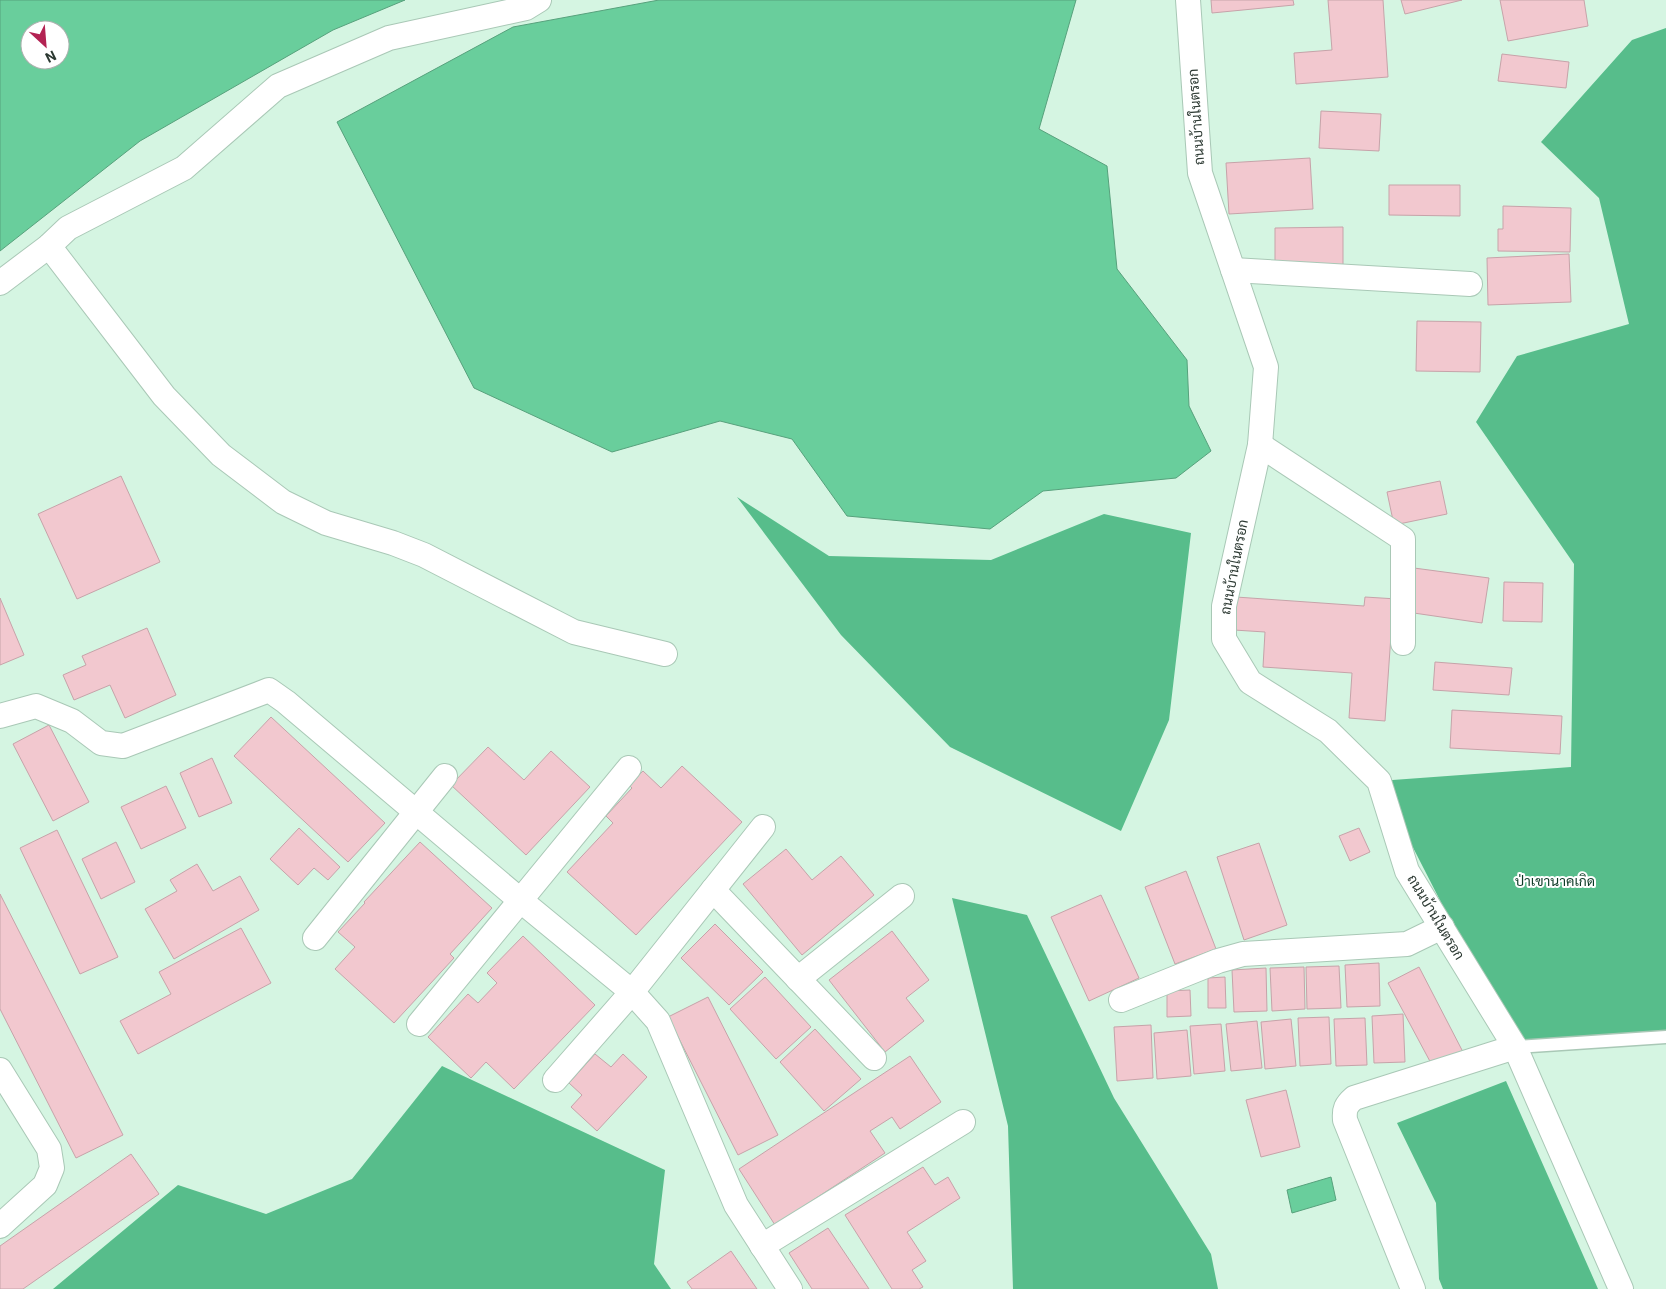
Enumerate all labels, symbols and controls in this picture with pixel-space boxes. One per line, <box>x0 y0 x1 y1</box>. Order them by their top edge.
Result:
north arrow <box>20 20 70 70</box>
text: N <box>43 47 59 66</box>
street label: ถนนบ้านในตรอก <box>1184 68 1207 166</box>
street label: ถนนบ้านในตรอก <box>1216 518 1251 616</box>
street label: ถนนบ้านในตรอก <box>1404 871 1469 962</box>
park label: ป่าเขานาคเกิด <box>1515 873 1595 889</box>

